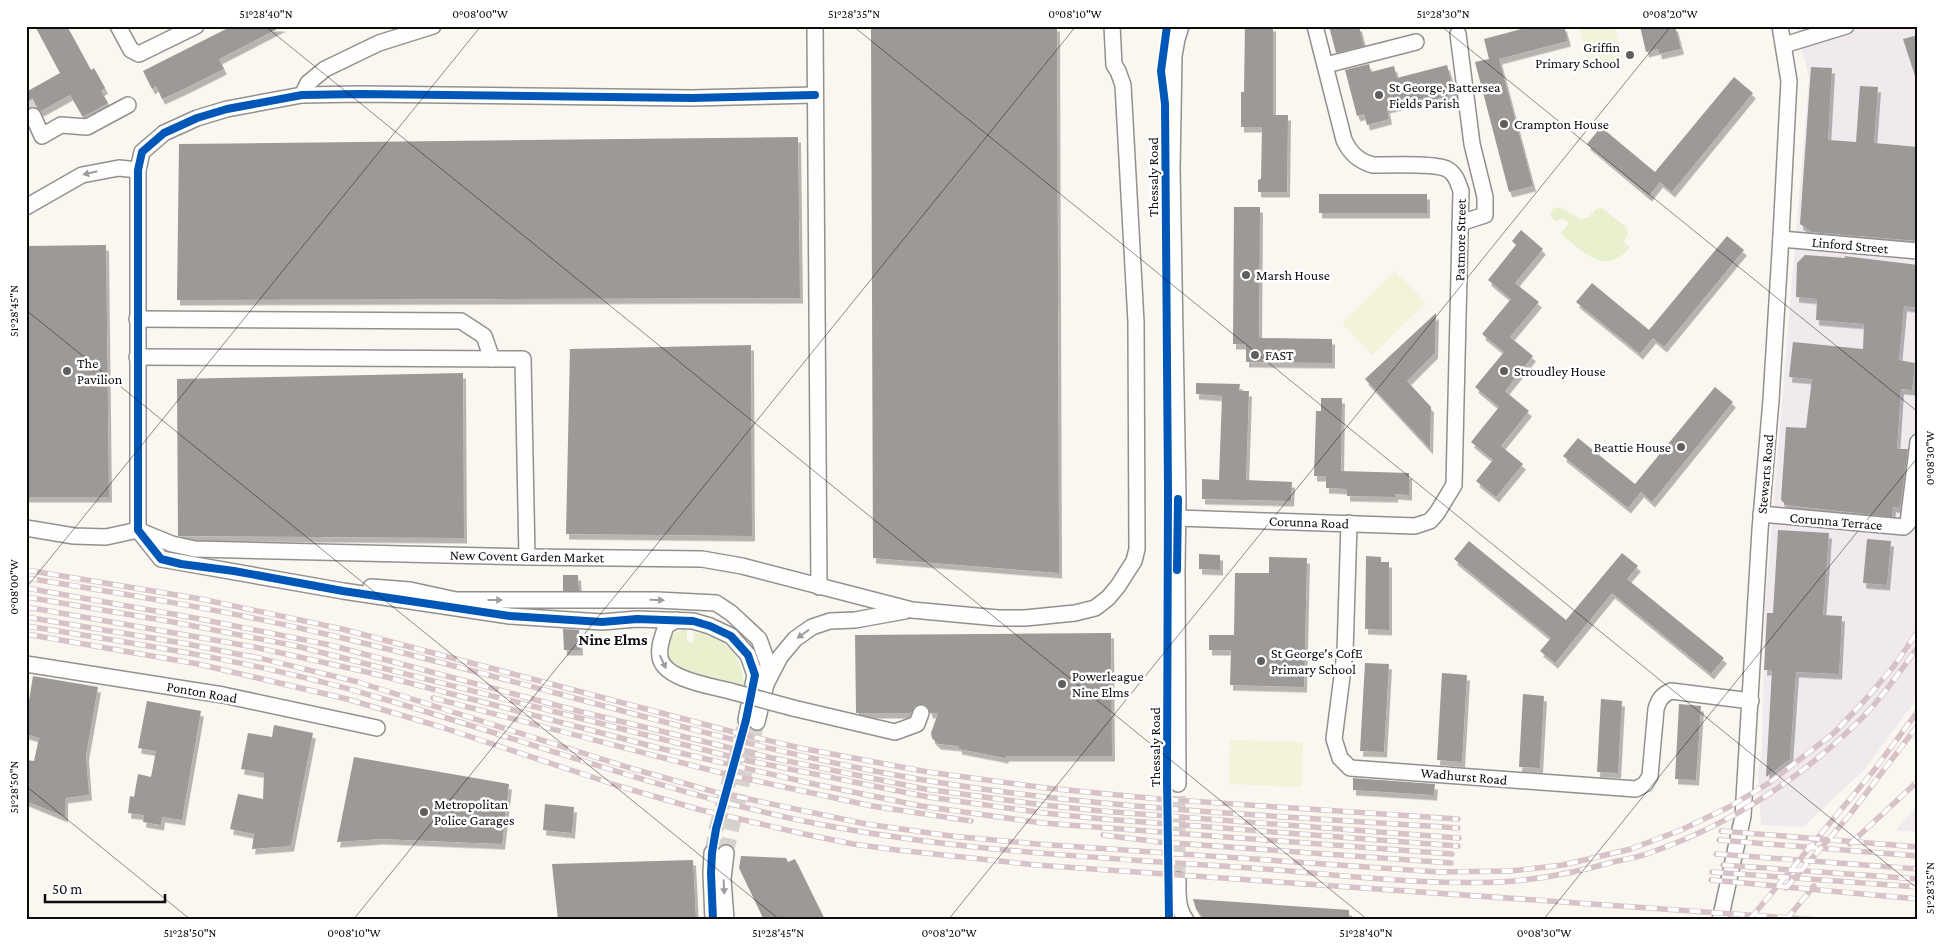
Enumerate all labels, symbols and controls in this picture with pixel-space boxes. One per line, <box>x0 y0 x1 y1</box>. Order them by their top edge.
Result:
text: 51°28'40"N <box>239 7 293 21</box>
text: 0°08'00"W <box>452 7 508 21</box>
text: 51°28'35"N <box>828 7 880 21</box>
text: 0°08'10"W <box>1048 7 1102 21</box>
text: 51°28'30"N <box>1416 7 1470 21</box>
text: 0°08'20"W <box>1643 7 1697 21</box>
place label: Griffin Primary School <box>1535 39 1620 71</box>
marker: Griffin Primary School <box>1624 49 1636 61</box>
place label: St George, Battersea Fields Parish <box>1389 79 1501 111</box>
marker: St George, Battersea Fields Parish <box>1373 89 1385 101</box>
place label: Crampton House <box>1514 116 1609 132</box>
marker: Crampton House <box>1498 118 1510 130</box>
street label: Thessaly Road <box>1145 136 1161 217</box>
one-way arrow <box>82 169 97 177</box>
street label: Patmore Street <box>1451 198 1469 281</box>
street label: Linford Street <box>1811 234 1889 256</box>
place label: Marsh House <box>1256 267 1330 283</box>
marker: Marsh House <box>1240 269 1252 281</box>
text: 51°28'45"N <box>7 285 21 337</box>
place label: FAST <box>1265 347 1294 363</box>
marker: FAST <box>1249 349 1261 361</box>
place label: The Pavilion <box>77 355 123 387</box>
place label: Stroudley House <box>1514 363 1606 379</box>
marker: The Pavilion <box>61 365 73 377</box>
marker: Stroudley House <box>1498 365 1510 377</box>
text: 0°08'30"W <box>1923 431 1937 485</box>
street label: Stewarts Road <box>1754 433 1777 514</box>
place label: Beattie House <box>1594 439 1671 455</box>
marker: Beattie House <box>1675 441 1687 453</box>
street label: Corunna Terrace <box>1789 509 1883 533</box>
street label: Corunna Road <box>1269 513 1350 531</box>
street label: New Covent Garden Market <box>450 547 605 565</box>
text: 0°08'00"W <box>7 559 21 615</box>
one-way arrow <box>487 596 503 604</box>
one-way arrow <box>649 596 665 604</box>
one-way arrow <box>796 629 810 639</box>
district label: Nine Elms <box>578 631 648 648</box>
place label: St George's CofE Primary School <box>1271 645 1363 677</box>
one-way arrow <box>659 654 668 669</box>
marker: St George's CofE Primary School <box>1255 655 1267 667</box>
place label: Powerleague Nine Elms <box>1072 668 1144 700</box>
street label: Ponton Road <box>166 678 239 706</box>
marker: Powerleague Nine Elms <box>1056 678 1068 690</box>
street label: Thessaly Road <box>1147 706 1163 787</box>
text: 51°28'50"N <box>7 760 21 814</box>
street label: Wadhurst Road <box>1420 764 1509 788</box>
place label: Metropolitan Police Garages <box>434 796 514 828</box>
marker: Metropolitan Police Garages <box>418 806 430 818</box>
text: 51°28'35"N <box>1923 862 1937 914</box>
scale bar <box>45 871 165 903</box>
one-way arrow <box>720 879 728 895</box>
text: 50 m <box>52 881 82 897</box>
text: 51°28'50"N <box>163 926 217 940</box>
text: 0°08'10"W <box>327 926 381 940</box>
text: 51°28'45"N <box>752 926 804 940</box>
text: 0°08'20"W <box>922 926 976 940</box>
text: 51°28'40"N <box>1339 926 1393 940</box>
text: 0°08'30"W <box>1517 926 1571 940</box>

